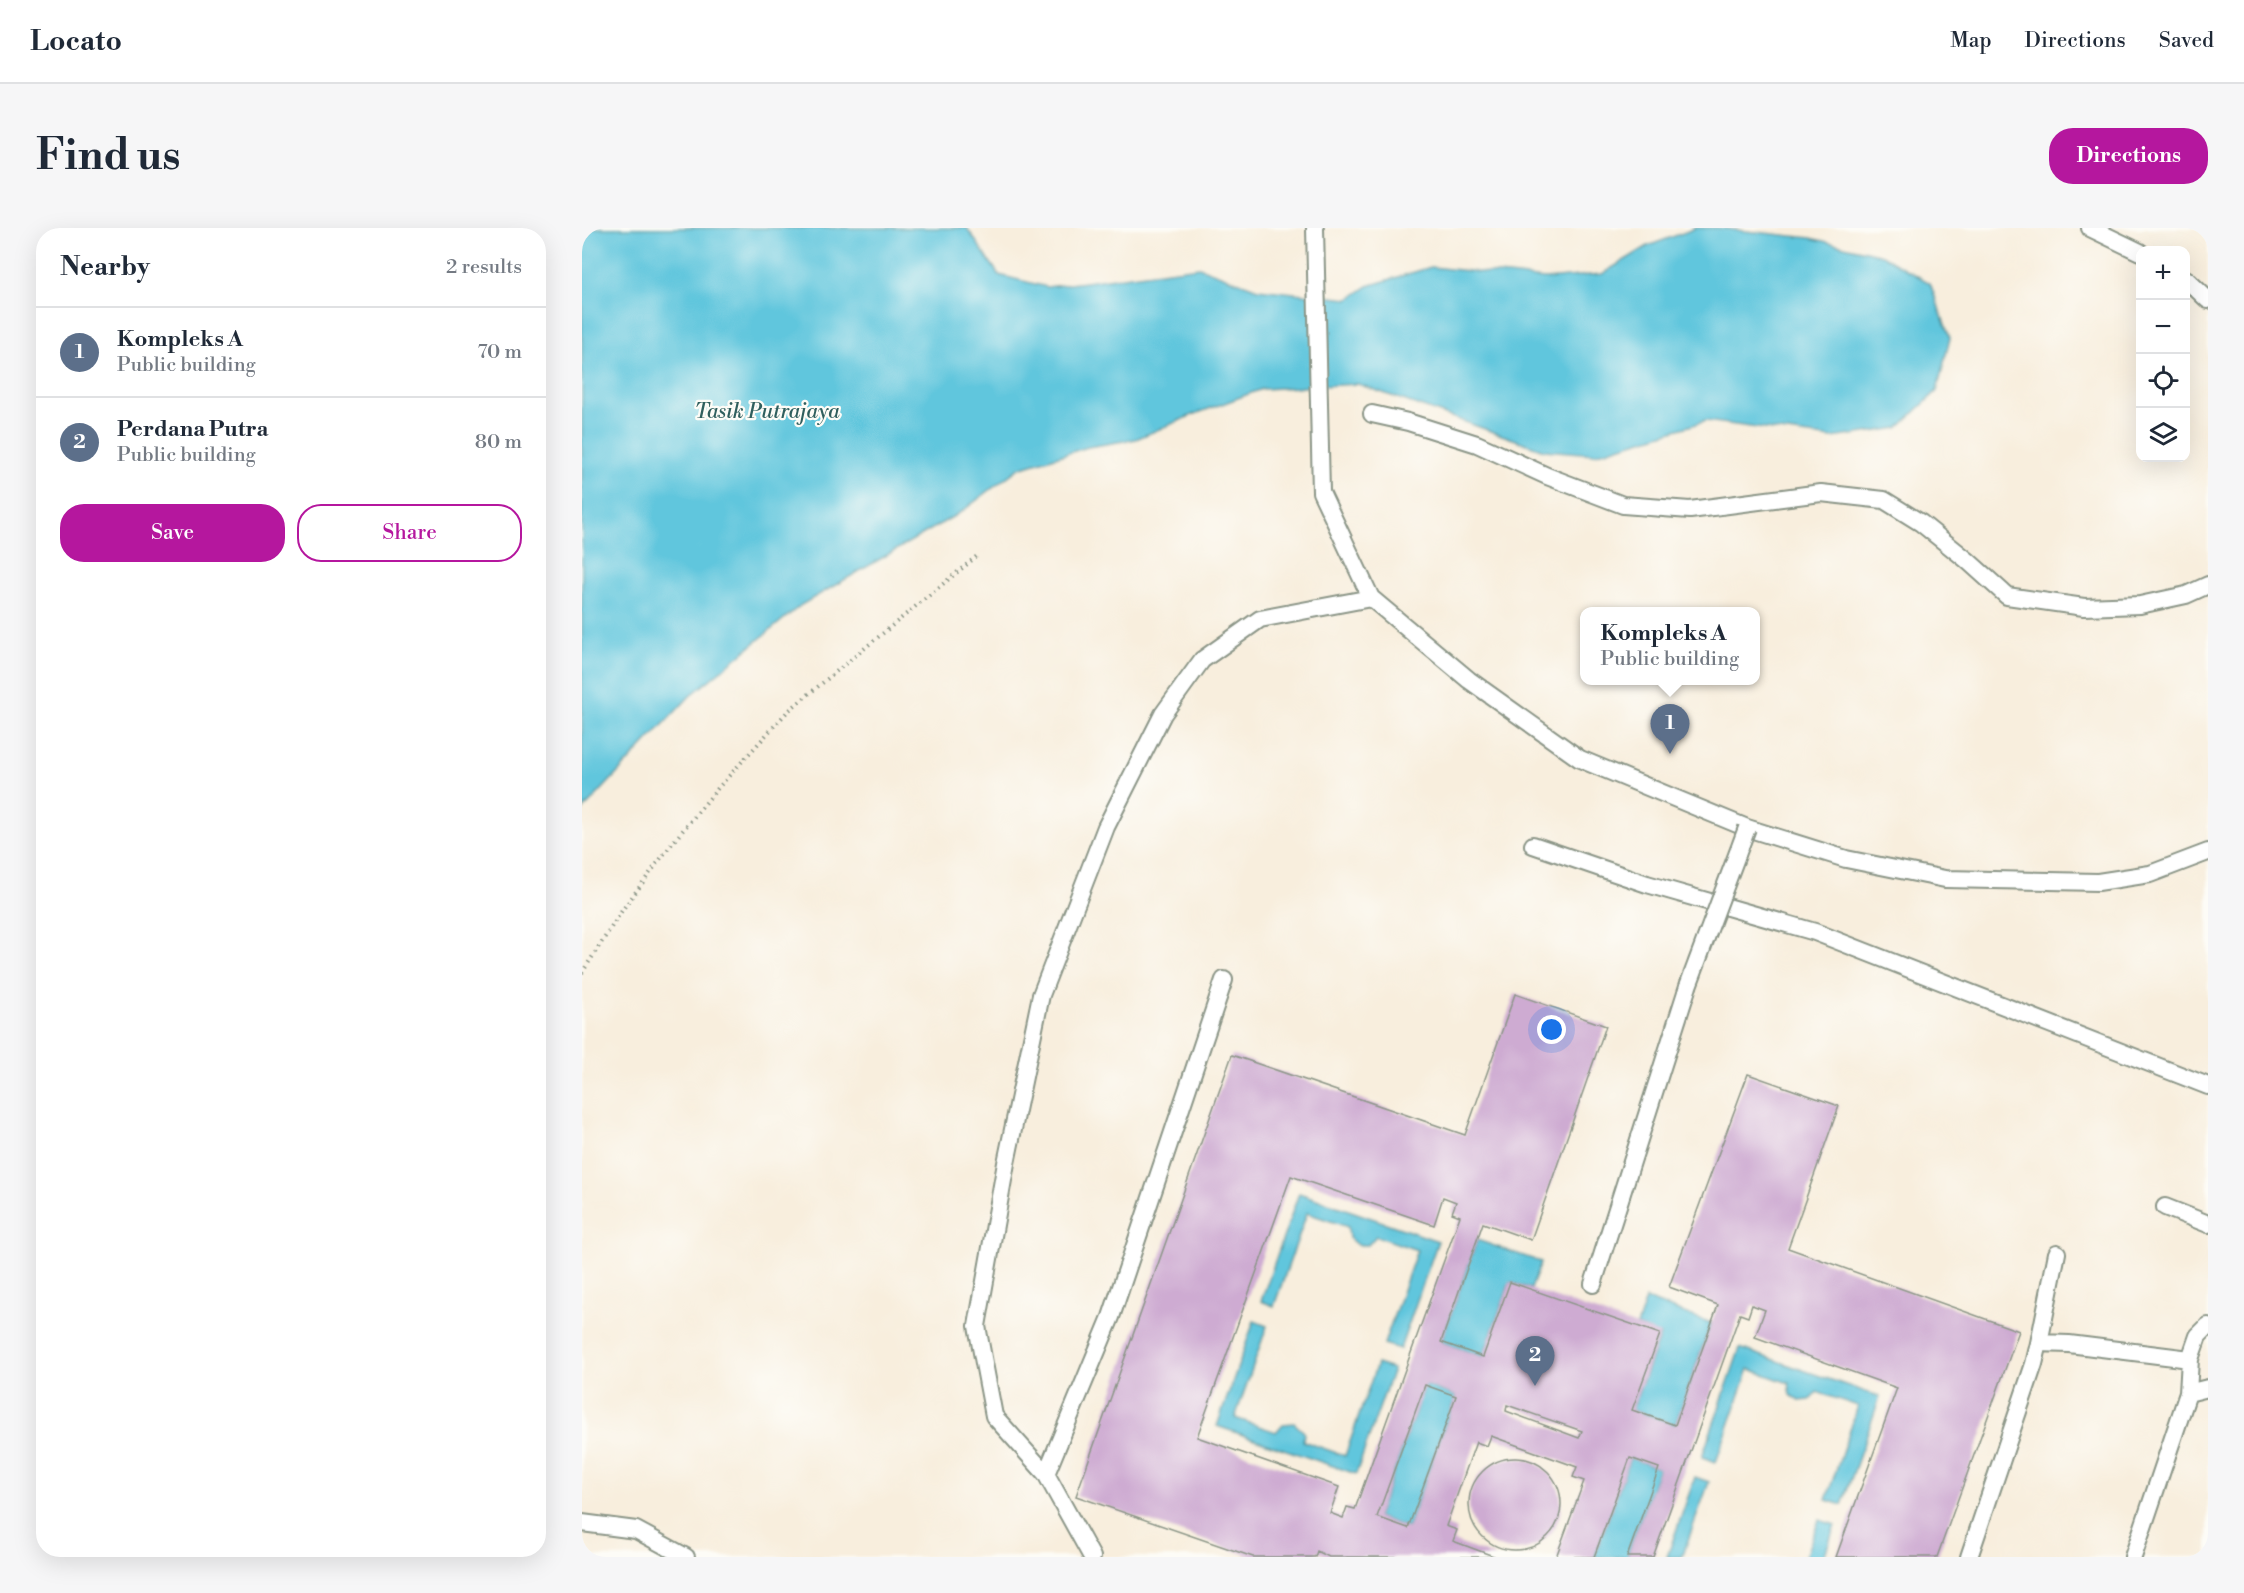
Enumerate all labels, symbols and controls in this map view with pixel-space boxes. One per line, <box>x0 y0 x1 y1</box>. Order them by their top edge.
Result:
text: Locato <box>30 24 122 59</box>
text: Map <box>1950 28 1992 54</box>
text: Directions <box>2025 28 2126 54</box>
text: Saved <box>2159 28 2214 54</box>
button: Directions <box>2049 128 2208 184</box>
text: Find us <box>36 130 180 183</box>
map controls <box>2136 246 2190 462</box>
button: + <box>2136 246 2190 300</box>
text: Nearby <box>60 251 150 283</box>
text: 2 results <box>446 255 522 280</box>
button: − <box>2136 300 2190 354</box>
text: Kompleks A <box>117 326 243 353</box>
text: 1 <box>75 340 84 365</box>
text: 70 m <box>478 340 522 365</box>
text: Public building <box>117 353 256 378</box>
button: locate <box>2136 354 2190 408</box>
water label: Tasik Putrajaya <box>694 399 840 425</box>
button: layers <box>2136 408 2190 462</box>
text: Perdana Putra <box>117 416 268 443</box>
text: 2 <box>73 430 86 455</box>
text: 80 m <box>475 430 522 455</box>
text: Public building <box>117 443 256 468</box>
button: Save <box>60 504 285 562</box>
button: Share <box>297 504 522 562</box>
popup <box>1580 607 1760 685</box>
text: Kompleks A <box>1601 620 1727 647</box>
text: Public building <box>1601 647 1739 672</box>
pin: 1 <box>1650 704 1690 754</box>
your location <box>1537 1015 1566 1044</box>
pin: 2 <box>1516 1336 1554 1386</box>

